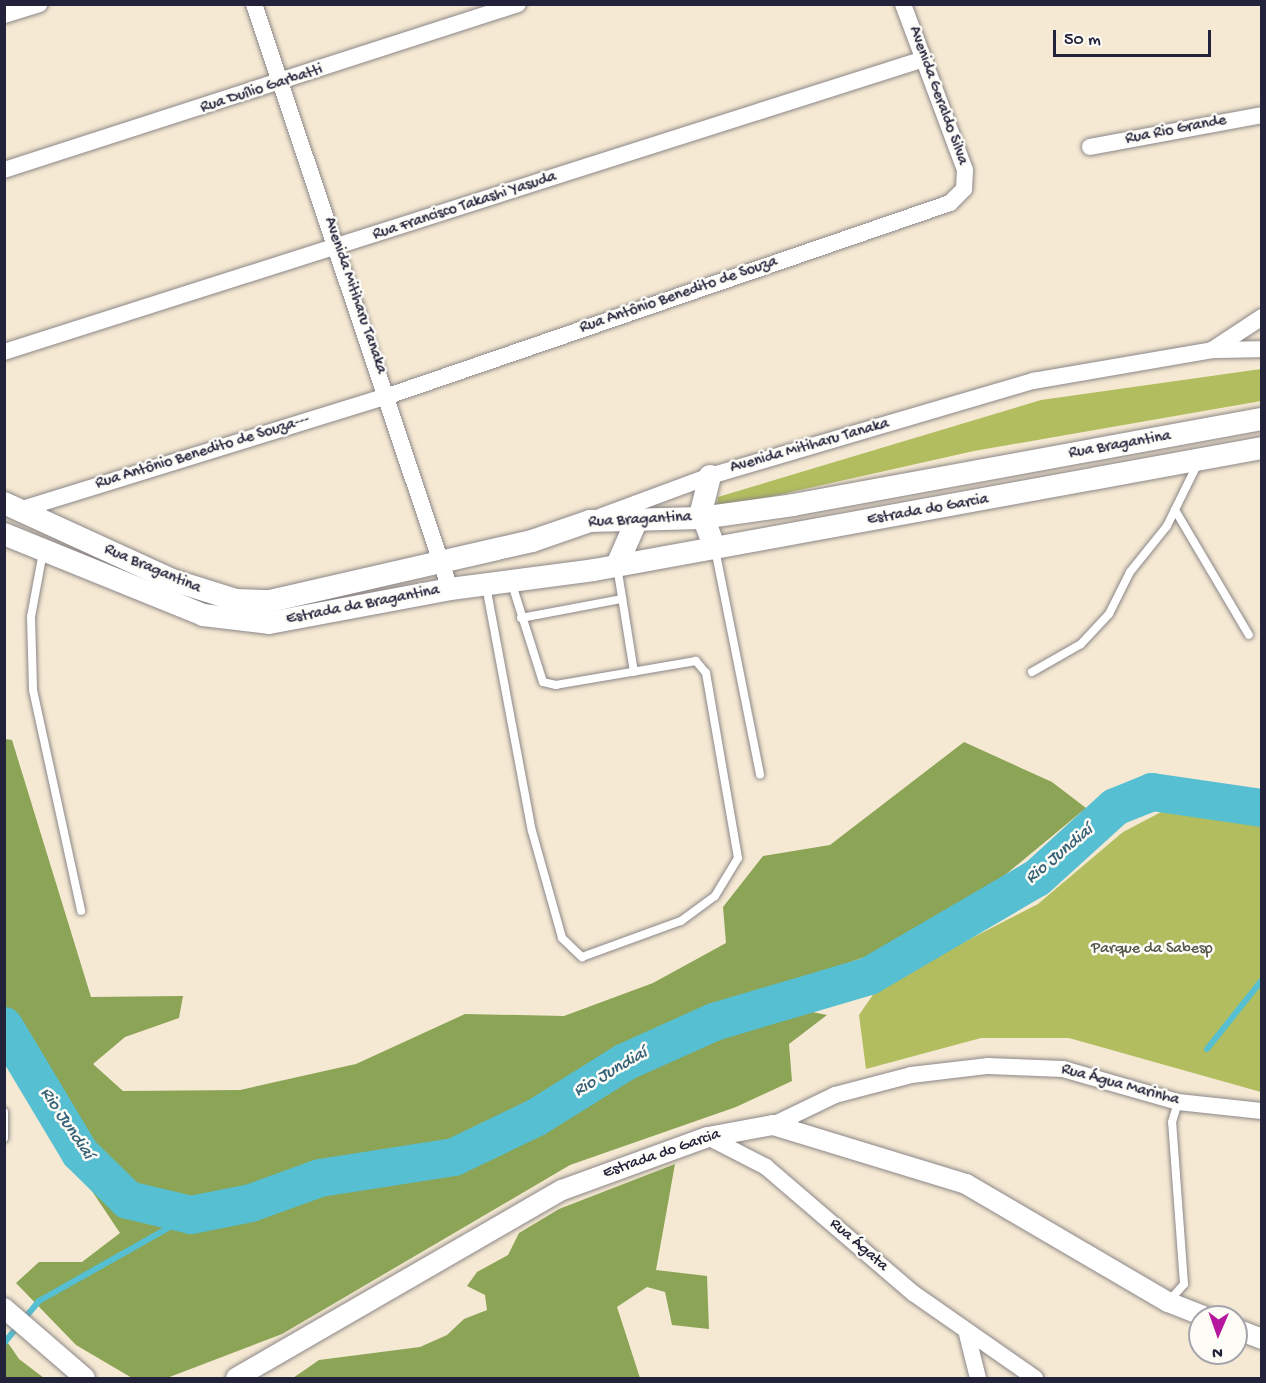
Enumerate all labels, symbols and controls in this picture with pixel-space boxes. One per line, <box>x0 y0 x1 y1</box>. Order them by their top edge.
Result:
scale bar <box>1056 18 1214 56</box>
street label: Avenida Geraldo Silva <box>903 24 971 168</box>
text: 50 m <box>1064 30 1101 51</box>
street label: Rua Duílio Garbatti <box>198 61 326 119</box>
street label: Rua Rio Grande <box>1124 112 1228 150</box>
street label: Rua Francisco Takashi Yasuda <box>371 168 559 246</box>
street label: Avenida Mitiharu Tanaka <box>318 215 390 377</box>
street label: Rua Antônio Benedito de Souza <box>578 253 780 339</box>
street label: Rua Antônio Benedito de Souza--- <box>94 411 312 495</box>
street label: Avenida Mitiharu Tanaka <box>728 415 892 479</box>
street label: Rua Bragantina <box>1067 428 1173 464</box>
street label: Estrada do Garcia <box>866 491 990 531</box>
street label: Rua Bragantina <box>588 509 692 533</box>
street label: Rua Bragantina <box>101 541 203 599</box>
street label: Estrada da Bragantina <box>285 582 441 630</box>
water label: Rio Jundiaí <box>1022 820 1098 890</box>
park label: Parque da Sabesp <box>1091 940 1213 960</box>
water label: Rio Jundiaí <box>570 1043 652 1103</box>
street label: Rua Água Marinha <box>1059 1061 1181 1111</box>
water label: Rio Jundiaí <box>34 1084 98 1164</box>
street label: Estrada do Garcia <box>601 1126 723 1184</box>
street label: Rua Ágata <box>825 1215 891 1277</box>
north arrow <box>1188 1305 1248 1365</box>
text: N <box>1212 1342 1223 1361</box>

